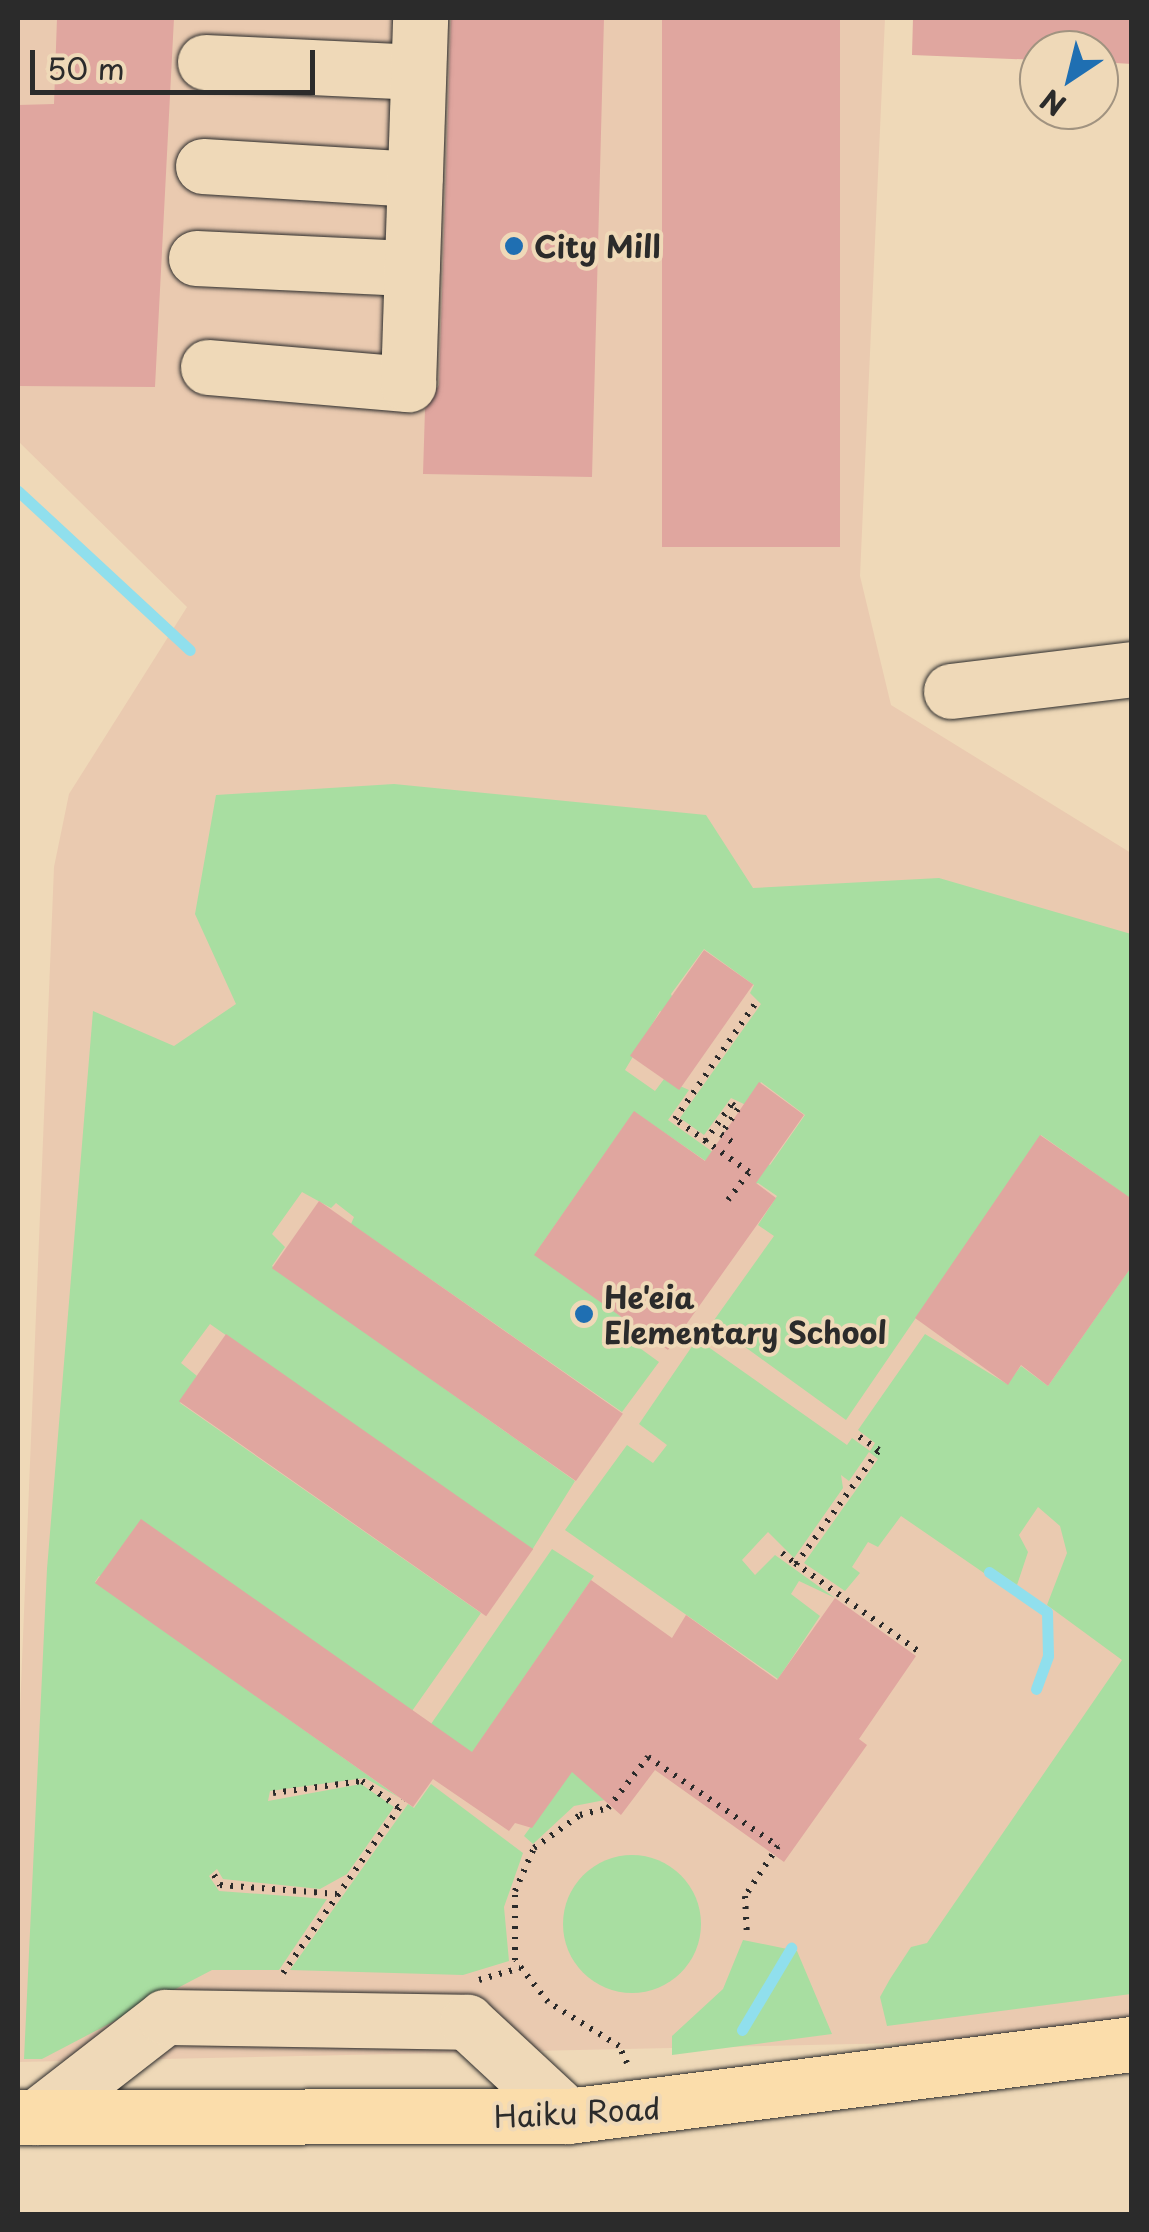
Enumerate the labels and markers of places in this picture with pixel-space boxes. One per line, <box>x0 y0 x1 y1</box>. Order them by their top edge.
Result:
place label: City Mill <box>534 228 662 264</box>
marker: City Mill <box>503 235 525 257</box>
place label: He'eia Elementary School <box>604 1279 887 1350</box>
marker: He'eia Elementary School <box>573 1303 595 1325</box>

